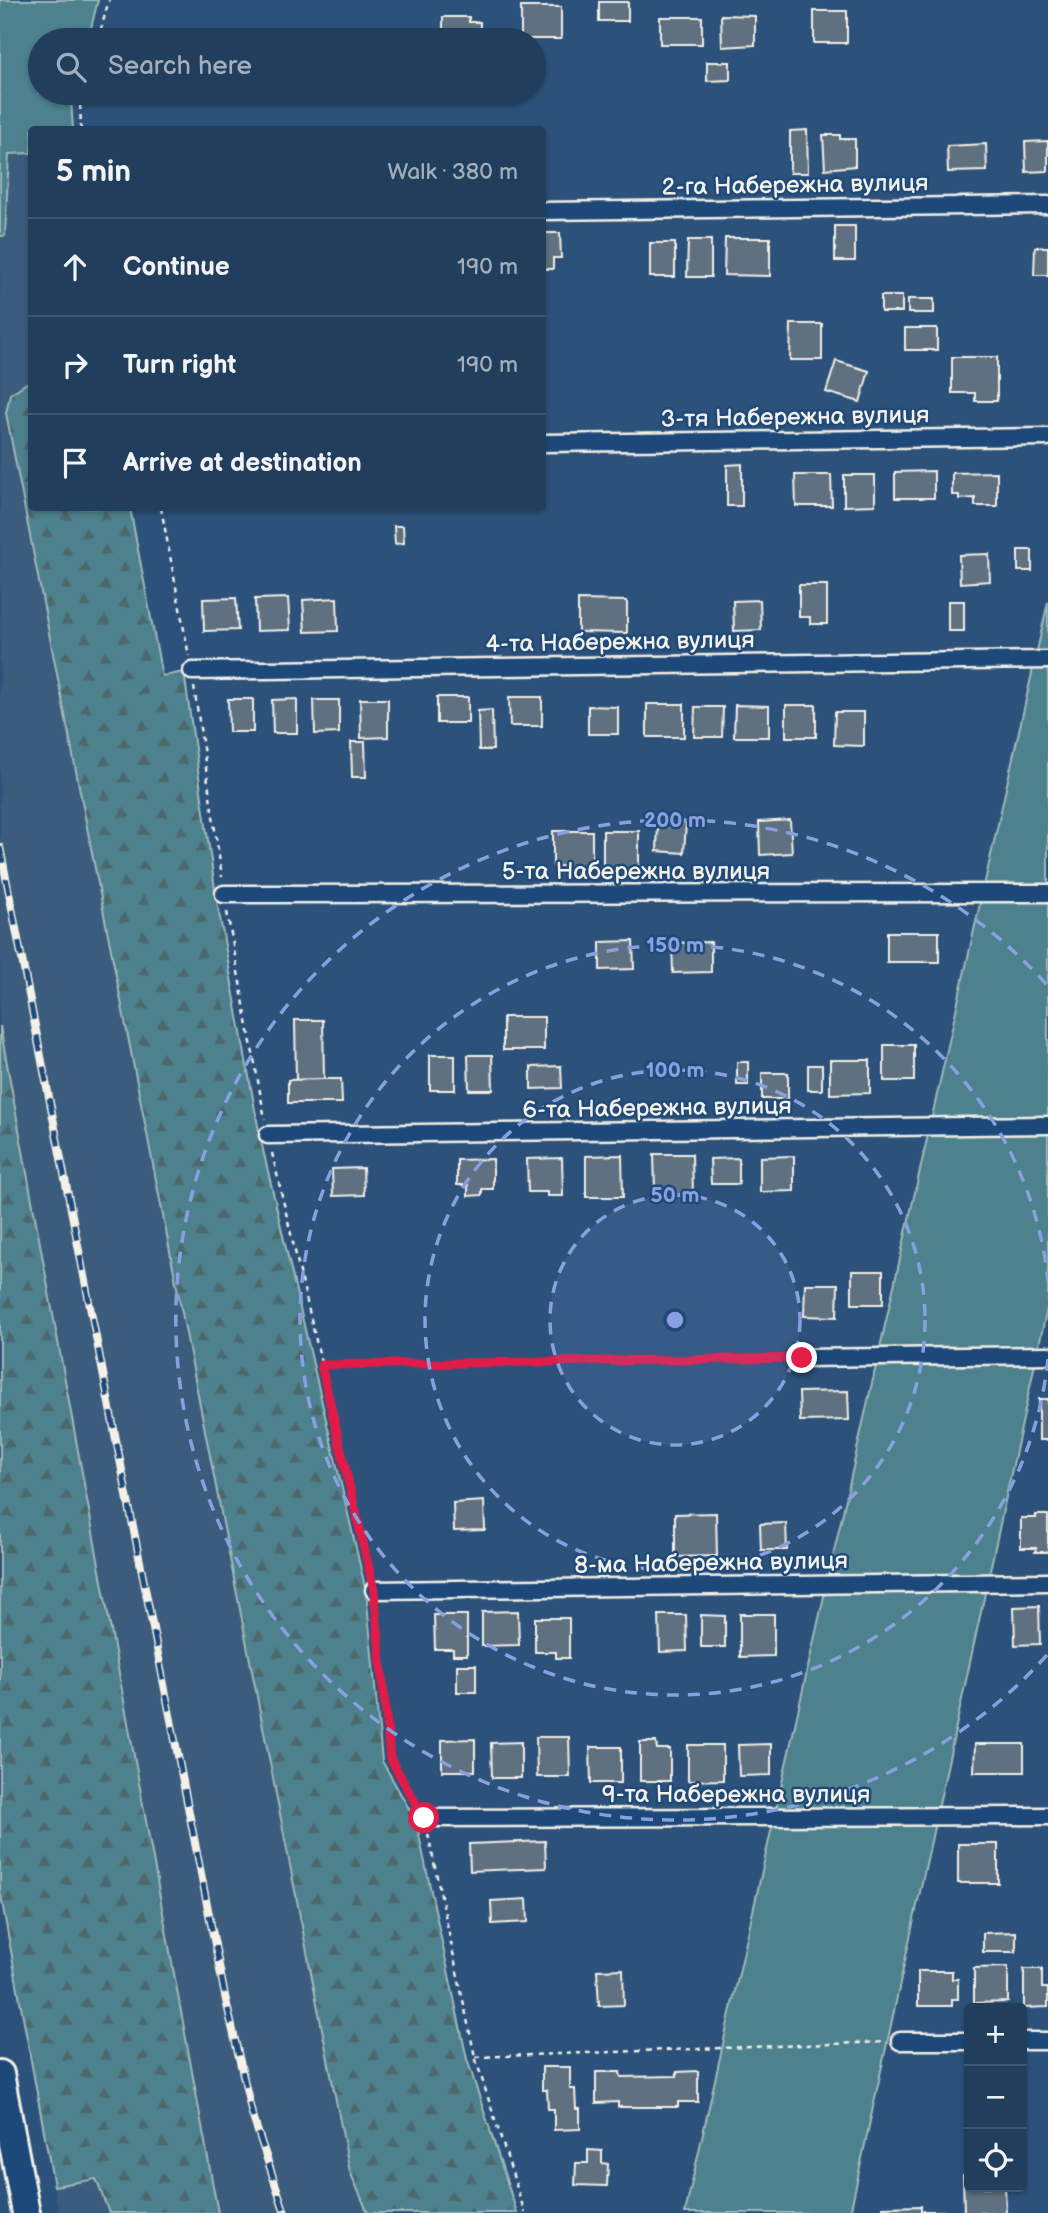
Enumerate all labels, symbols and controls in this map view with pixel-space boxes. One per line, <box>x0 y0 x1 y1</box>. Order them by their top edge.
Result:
search box <box>28 28 546 105</box>
icon: search <box>52 48 90 86</box>
text: Search here <box>108 51 252 82</box>
text: 5 min <box>56 154 131 190</box>
text: Walk · 380 m <box>388 158 518 186</box>
street label: 2-га Набережна вулиця <box>661 168 929 202</box>
icon: ahead <box>56 248 94 286</box>
text: Continue <box>123 252 230 283</box>
text: 190 m <box>457 253 518 281</box>
icon: right <box>56 346 94 384</box>
text: Turn right <box>123 350 236 381</box>
text: 190 m <box>457 351 518 379</box>
street label: 3-тя Набережна вулиця <box>660 400 930 434</box>
icon: arrive <box>56 444 94 482</box>
text: Arrive at destination <box>123 448 362 479</box>
street label: 4-та Набережна вулиця <box>485 625 755 659</box>
text: 200 m <box>644 808 706 833</box>
street label: 5-та Набережна вулиця <box>502 857 770 886</box>
text: 150 m <box>646 933 704 958</box>
text: 100 m <box>646 1058 704 1083</box>
street label: 6-та Набережна вулиця <box>522 1091 792 1125</box>
text: 50 m <box>651 1183 699 1208</box>
centre of rings <box>663 1308 687 1332</box>
route end <box>786 1342 817 1373</box>
street label: 8-ма Набережна вулиця <box>574 1546 848 1580</box>
street label: 9-та Набережна вулиця <box>602 1780 870 1809</box>
route start <box>408 1802 439 1833</box>
map controls <box>964 2003 1027 2192</box>
button: + <box>964 2003 1027 2066</box>
button: − <box>964 2066 1027 2129</box>
button: locate <box>964 2129 1027 2192</box>

